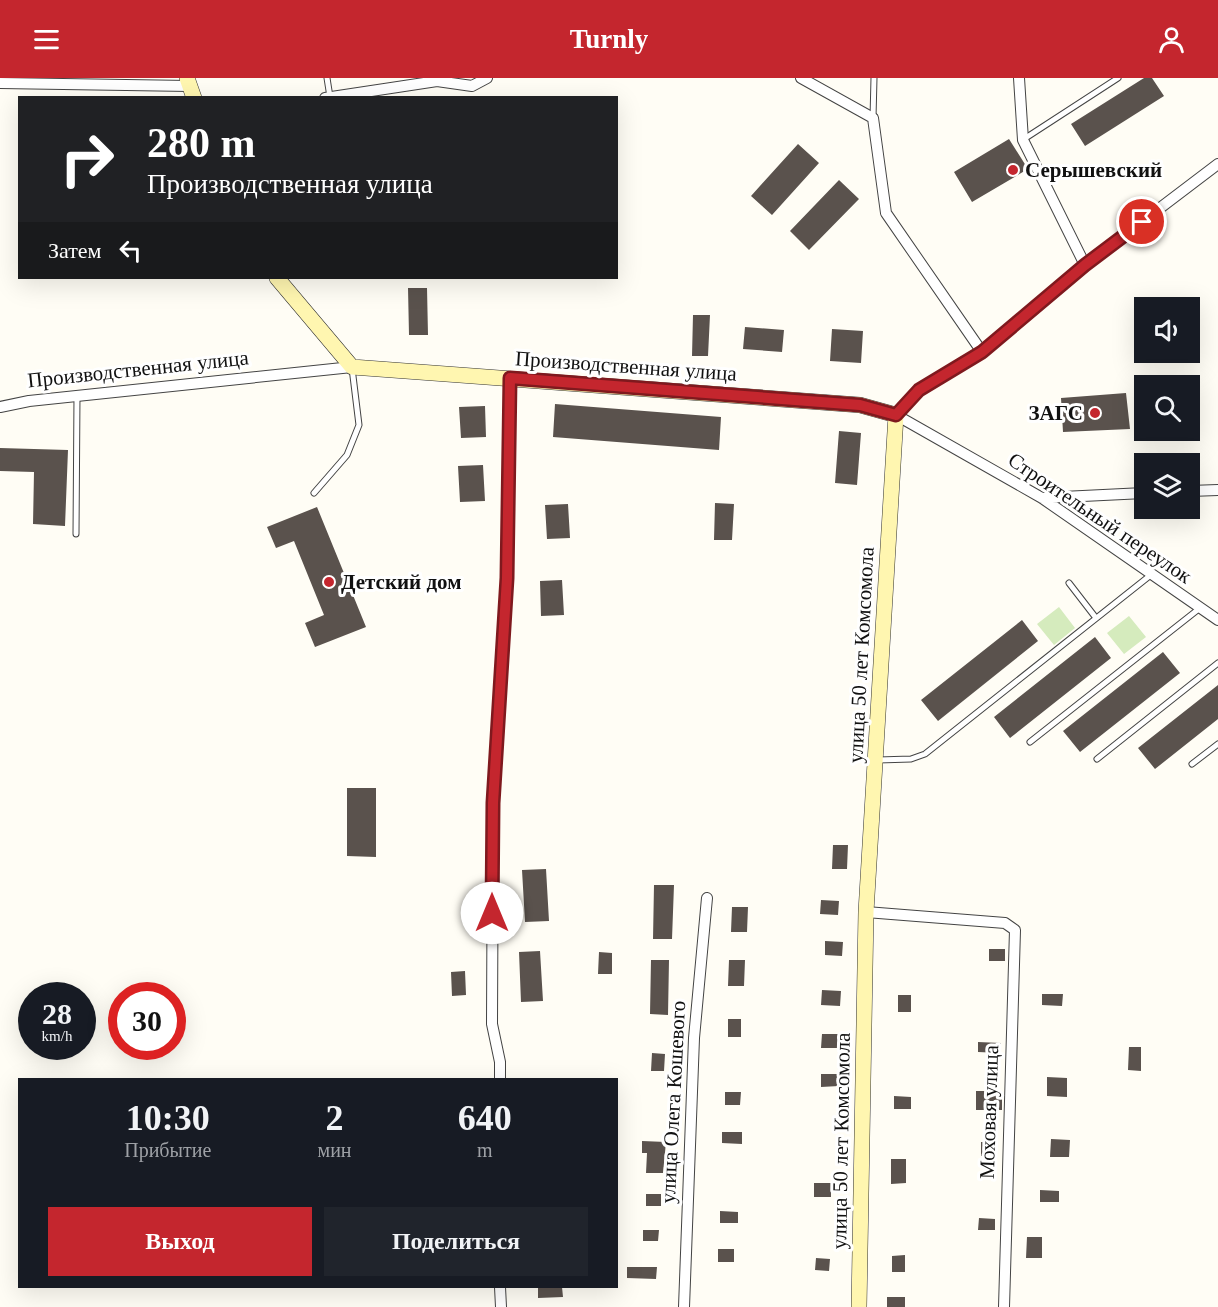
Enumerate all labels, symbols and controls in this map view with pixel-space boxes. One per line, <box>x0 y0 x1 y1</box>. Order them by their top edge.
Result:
icon: menu <box>30 23 63 56</box>
icon: person <box>1155 23 1188 56</box>
text: Turnly <box>570 24 648 54</box>
icon: right <box>48 120 126 198</box>
text: 280 m <box>147 120 256 166</box>
place label: Серышевский <box>1025 158 1162 182</box>
marker: Серышевский <box>1006 163 1020 177</box>
text: Производственная улица <box>147 169 433 199</box>
pin <box>1116 196 1167 247</box>
icon: arrive <box>1125 205 1158 238</box>
icon: left <box>114 234 147 267</box>
text: Затем <box>48 238 102 263</box>
map controls <box>1134 297 1200 519</box>
button: sound <box>1134 297 1200 363</box>
street label: Производственная улица <box>26 345 250 393</box>
street label: Производственная улица <box>514 346 738 386</box>
button: search <box>1134 375 1200 441</box>
place label: ЗАГС <box>1029 401 1083 425</box>
marker: ЗАГС <box>1088 406 1102 420</box>
street label: Строительный переулок <box>1004 448 1197 589</box>
button: layers <box>1134 453 1200 519</box>
street label: улица 50 лет Комсомола <box>843 546 879 764</box>
place label: Детский дом <box>341 570 462 594</box>
marker: Детский дом <box>322 575 336 589</box>
position arrow <box>460 881 524 945</box>
speed limit sign: 30 <box>108 982 186 1060</box>
text: 28 <box>42 997 72 1030</box>
street label: улица Олега Кошевого <box>656 1000 690 1204</box>
text: km/h <box>42 1028 72 1044</box>
street label: улица 50 лет Комсомола <box>827 1032 855 1250</box>
street label: Моховая улица <box>975 1044 1003 1179</box>
text: 10:30 <box>126 1098 210 1138</box>
text: 2 <box>326 1098 344 1138</box>
text: 640 <box>458 1098 512 1138</box>
text: Прибытие <box>124 1139 211 1161</box>
text: мин <box>318 1139 352 1161</box>
text: m <box>477 1139 493 1161</box>
button: Выход <box>48 1207 312 1276</box>
button: Поделиться <box>324 1207 588 1276</box>

